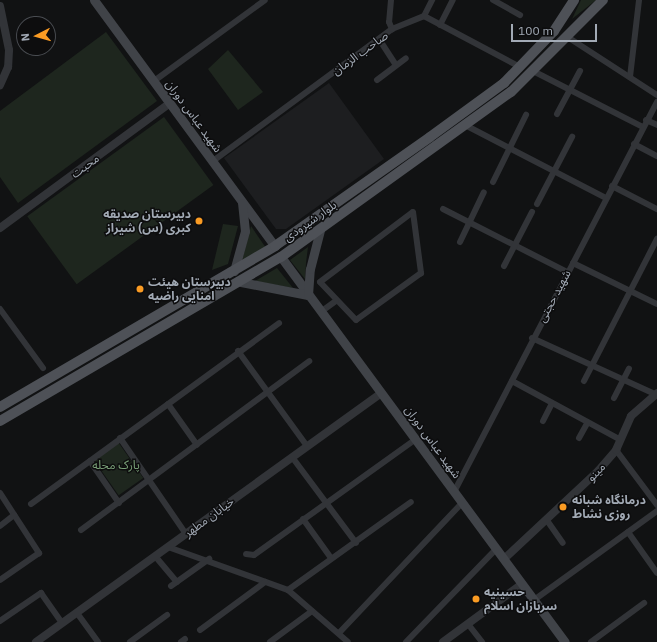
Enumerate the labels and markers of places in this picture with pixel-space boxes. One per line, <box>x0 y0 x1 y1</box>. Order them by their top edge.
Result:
place label: دبیرستان صدیقه کبری (س) شیراز <box>103 207 191 235</box>
marker: دبیرستان صدیقه کبری (س) شیراز <box>194 216 204 226</box>
place label: دبیرستان هیئت امنایی راضیه <box>148 275 231 303</box>
marker: دبیرستان هیئت امنایی راضیه <box>135 284 145 294</box>
place label: درمانگاه شبانه روزی نشاط <box>572 493 646 521</box>
marker: درمانگاه شبانه روزی نشاط <box>557 501 569 513</box>
place label: حسینیه سربازان اسلام <box>484 585 557 613</box>
marker: حسینیه سربازان اسلام <box>471 594 481 604</box>

